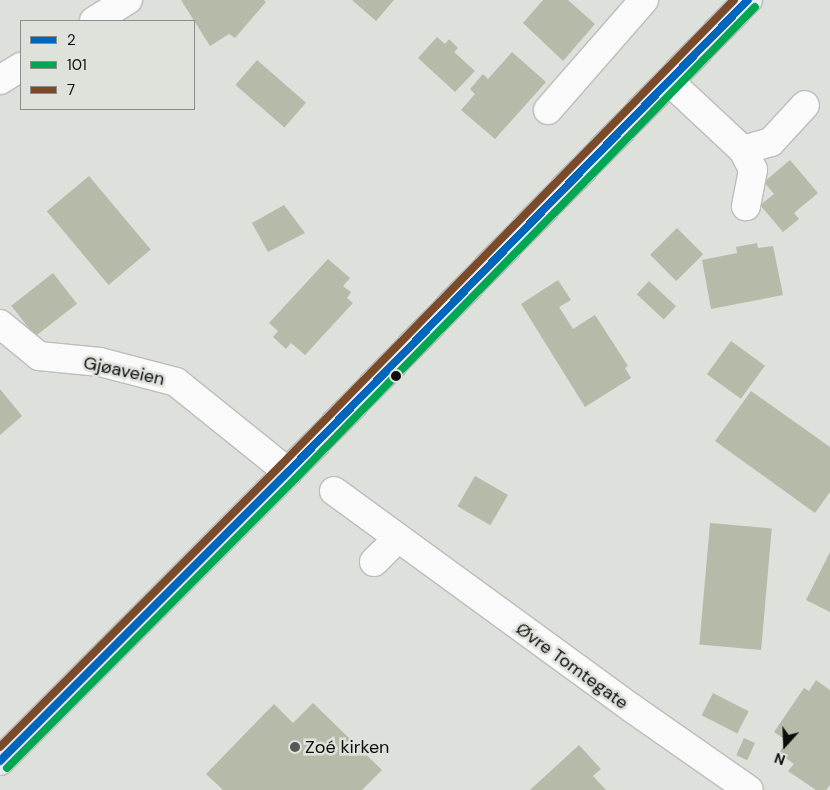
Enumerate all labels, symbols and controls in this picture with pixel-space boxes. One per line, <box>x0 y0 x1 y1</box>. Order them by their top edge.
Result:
legend <box>20 20 195 110</box>
text: 2 <box>67 30 76 50</box>
text: 101 <box>67 55 87 75</box>
text: 7 <box>67 80 75 100</box>
street label: Gjøaveien <box>81 352 167 390</box>
unlabelled marker <box>391 371 401 381</box>
street label: Øvre Tomtegate <box>512 618 632 714</box>
north arrow <box>760 720 810 770</box>
place label: Zoé kirken <box>305 736 389 758</box>
marker: Zoé kirken <box>289 741 301 753</box>
text: N <box>772 749 788 769</box>

